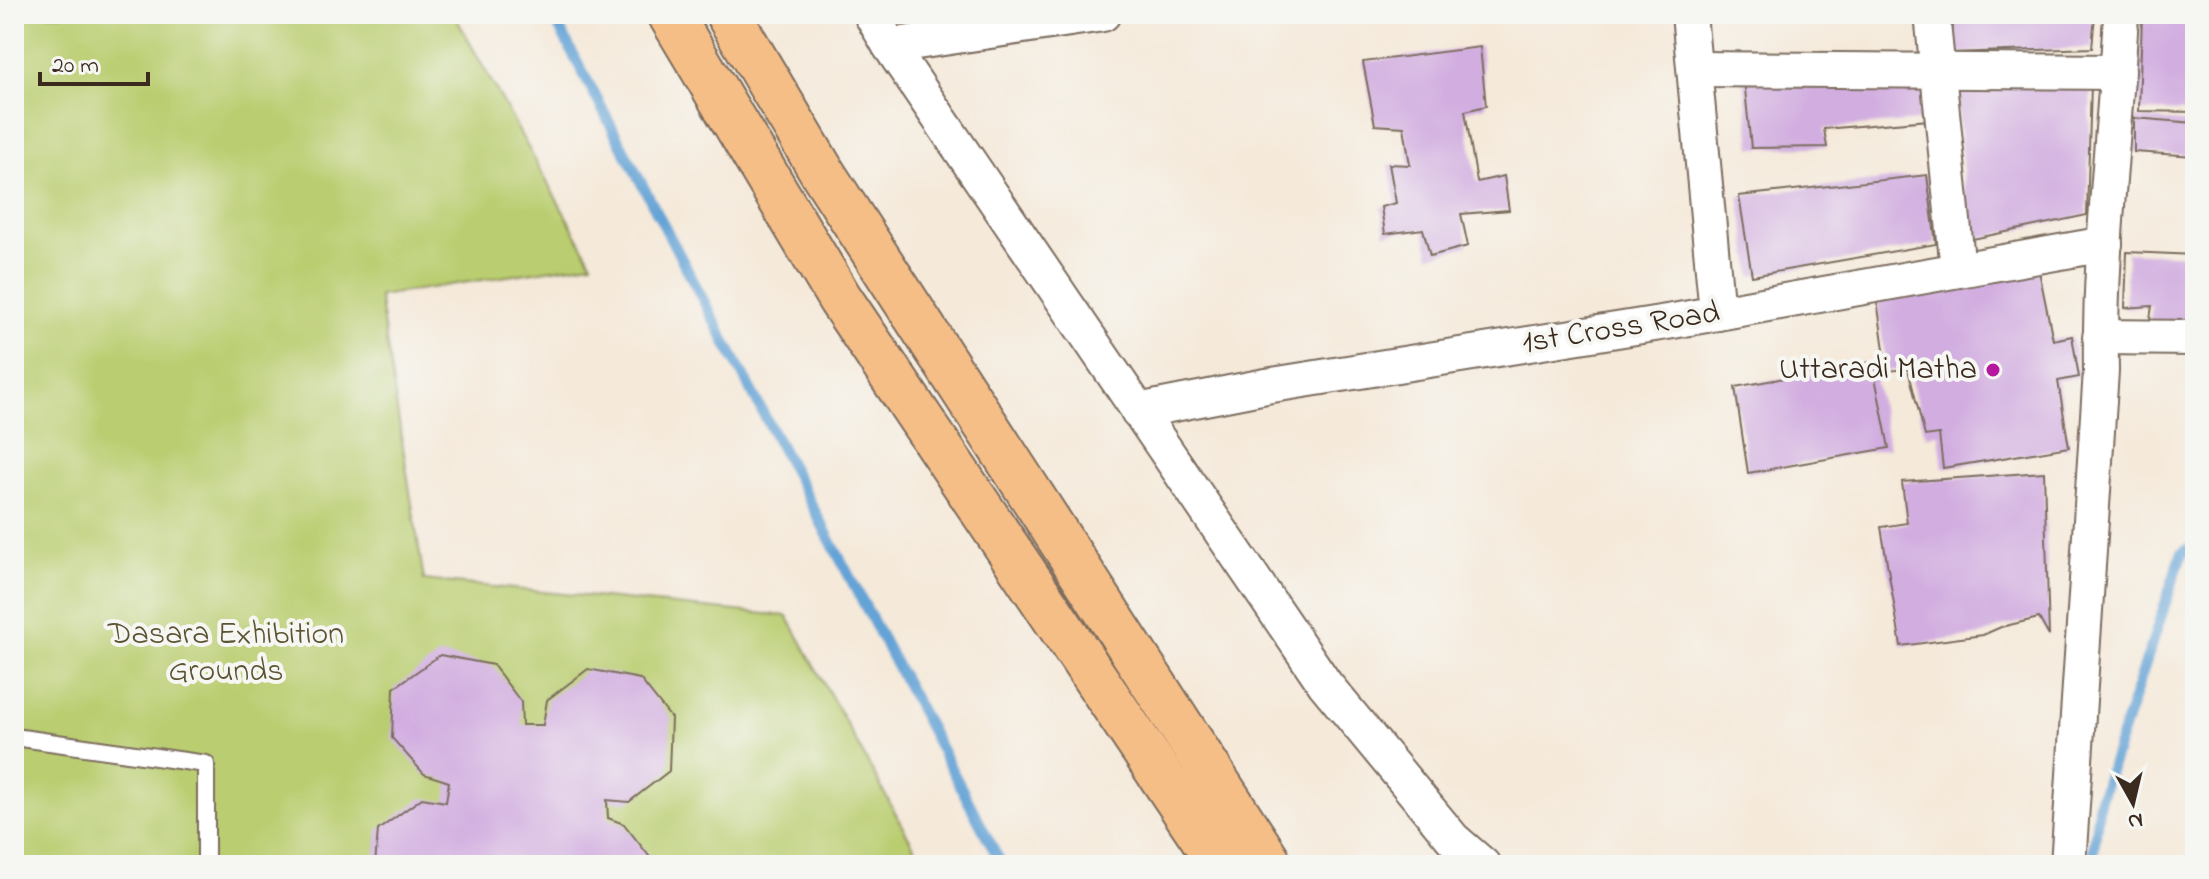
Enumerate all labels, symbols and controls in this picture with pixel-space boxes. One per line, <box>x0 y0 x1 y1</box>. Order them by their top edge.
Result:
scale bar <box>40 36 148 86</box>
text: 20 m <box>52 49 99 84</box>
street label: 1st Cross Road <box>1519 290 1723 368</box>
place label: Uttaradi Matha <box>1779 347 1977 394</box>
marker: Uttaradi Matha <box>1984 361 2002 379</box>
park label: Dasara Exhibition Grounds <box>107 612 344 696</box>
north arrow <box>2093 763 2173 843</box>
text: N <box>2126 803 2145 837</box>

